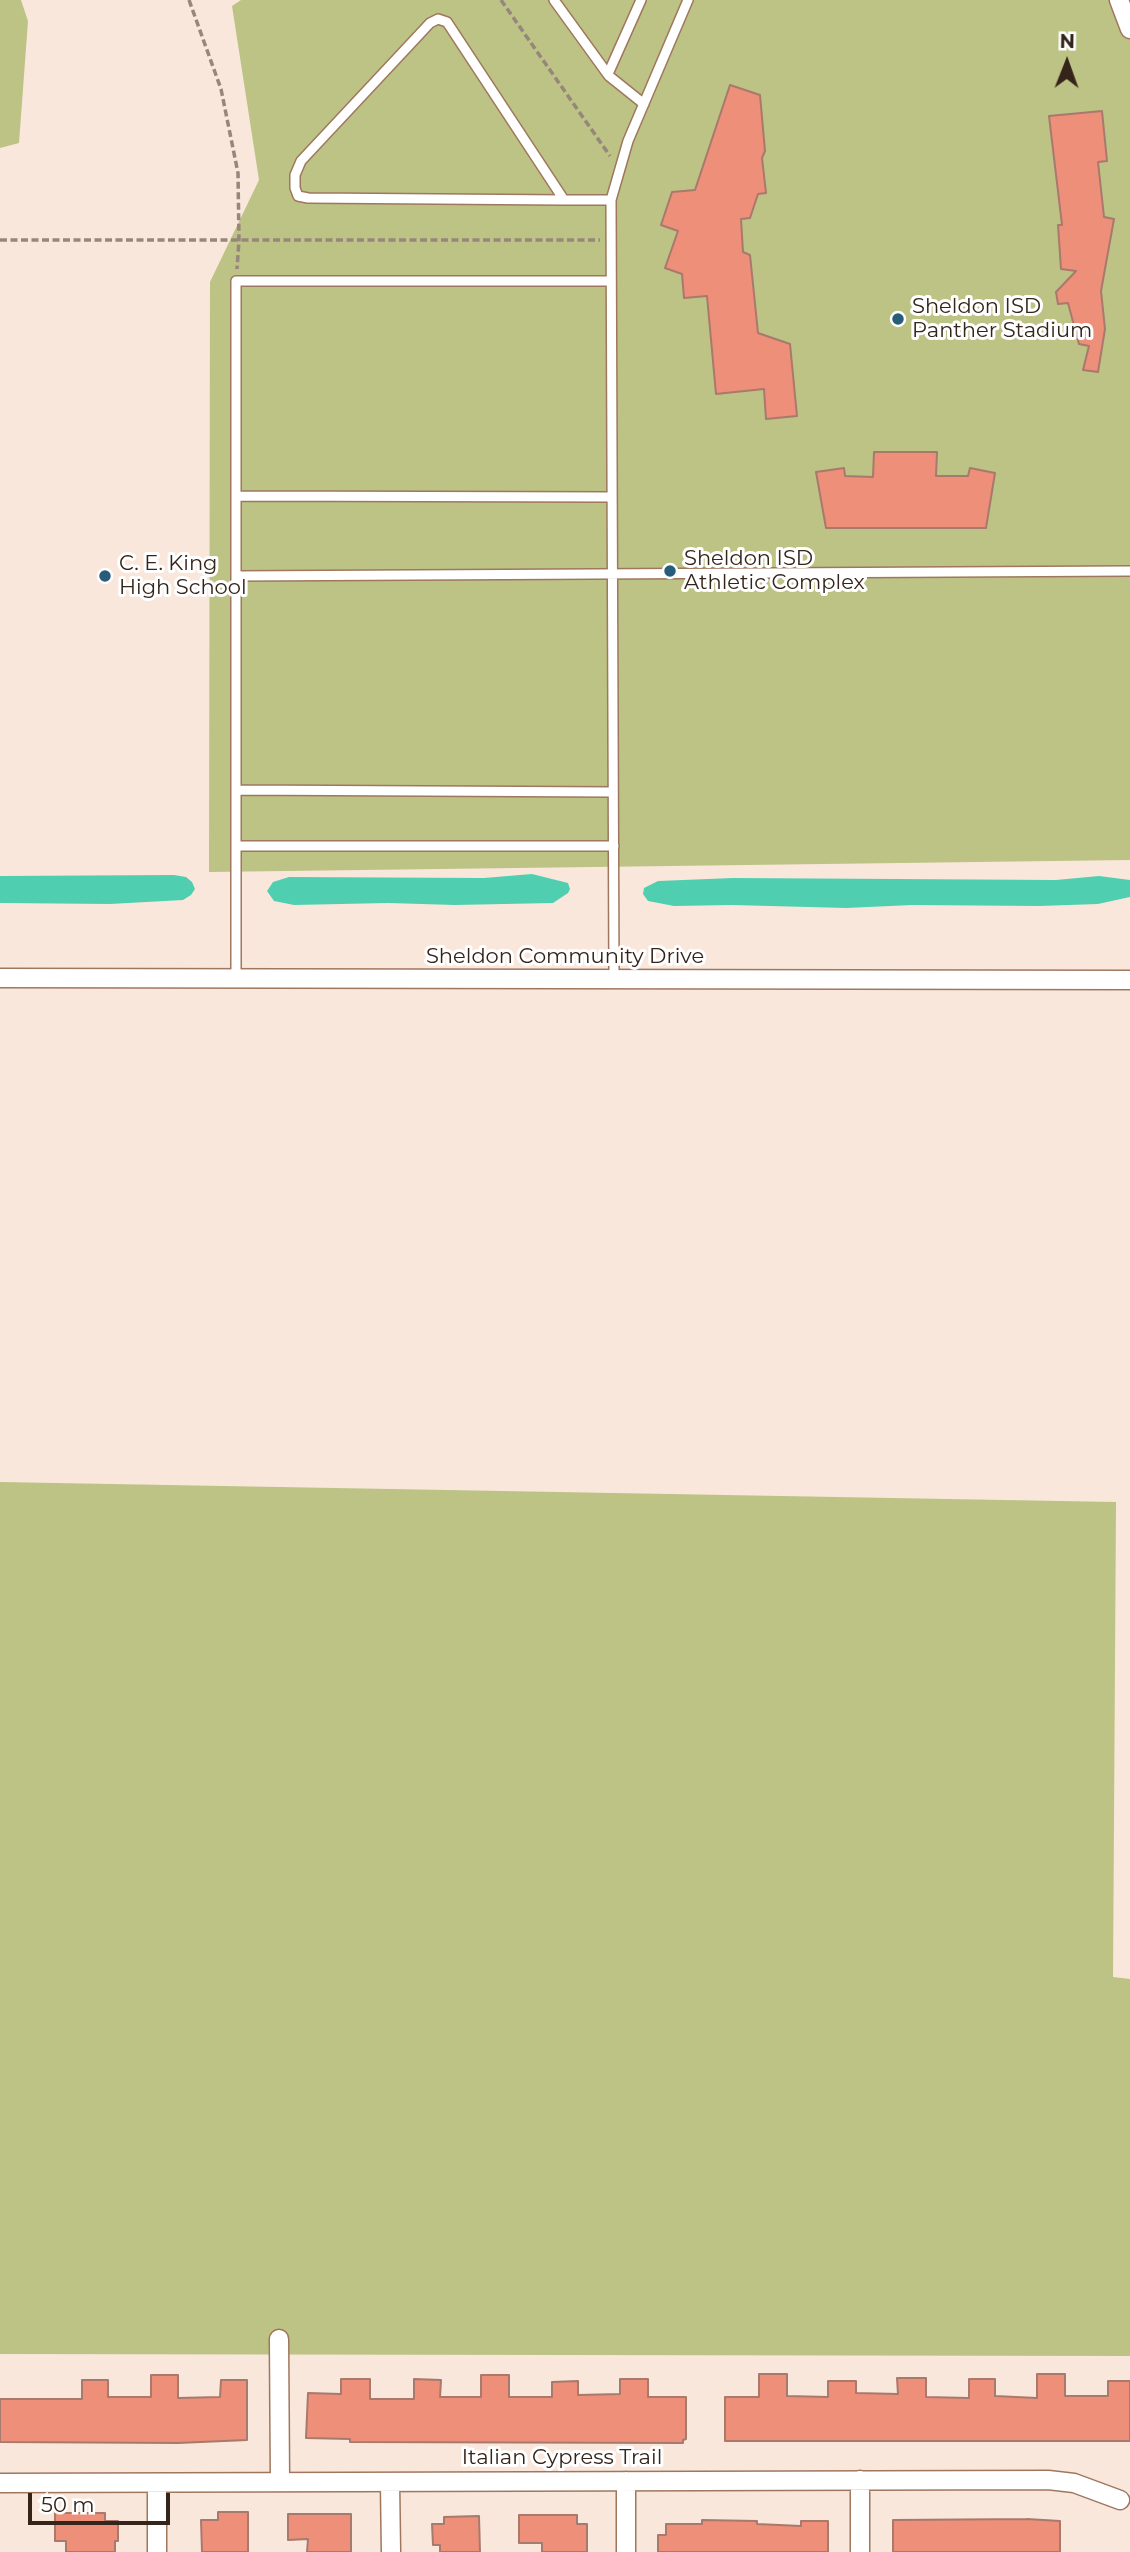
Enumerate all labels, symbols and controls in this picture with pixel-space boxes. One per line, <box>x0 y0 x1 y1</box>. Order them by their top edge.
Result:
north arrow <box>1032 28 1102 98</box>
text: N <box>1059 30 1075 53</box>
place label: Sheldon ISD Panther Stadium <box>912 294 1092 344</box>
marker: Sheldon ISD Panther Stadium <box>890 311 906 327</box>
place label: Sheldon ISD Athletic Complex <box>684 546 865 596</box>
place label: C. E. King High School <box>119 551 247 601</box>
marker: Sheldon ISD Athletic Complex <box>662 563 678 579</box>
marker: C. E. King High School <box>97 568 113 584</box>
street label: Sheldon Community Drive <box>426 944 704 970</box>
street label: Italian Cypress Trail <box>462 2445 662 2471</box>
scale bar <box>32 2478 173 2522</box>
text: 50 m <box>41 2492 95 2517</box>

